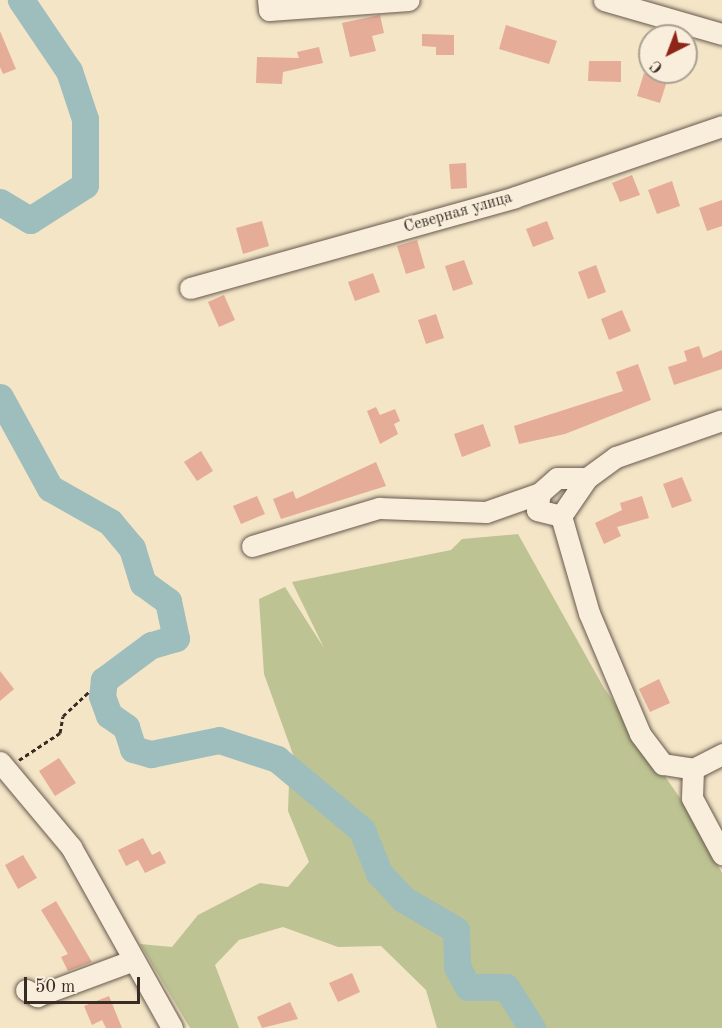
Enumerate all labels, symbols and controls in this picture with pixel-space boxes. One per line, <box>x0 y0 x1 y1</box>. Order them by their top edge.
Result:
north arrow <box>638 24 698 84</box>
text: С <box>648 56 667 75</box>
street label: Северная улица <box>402 188 514 238</box>
scale bar <box>27 965 142 1003</box>
text: 50 m <box>35 978 75 996</box>

